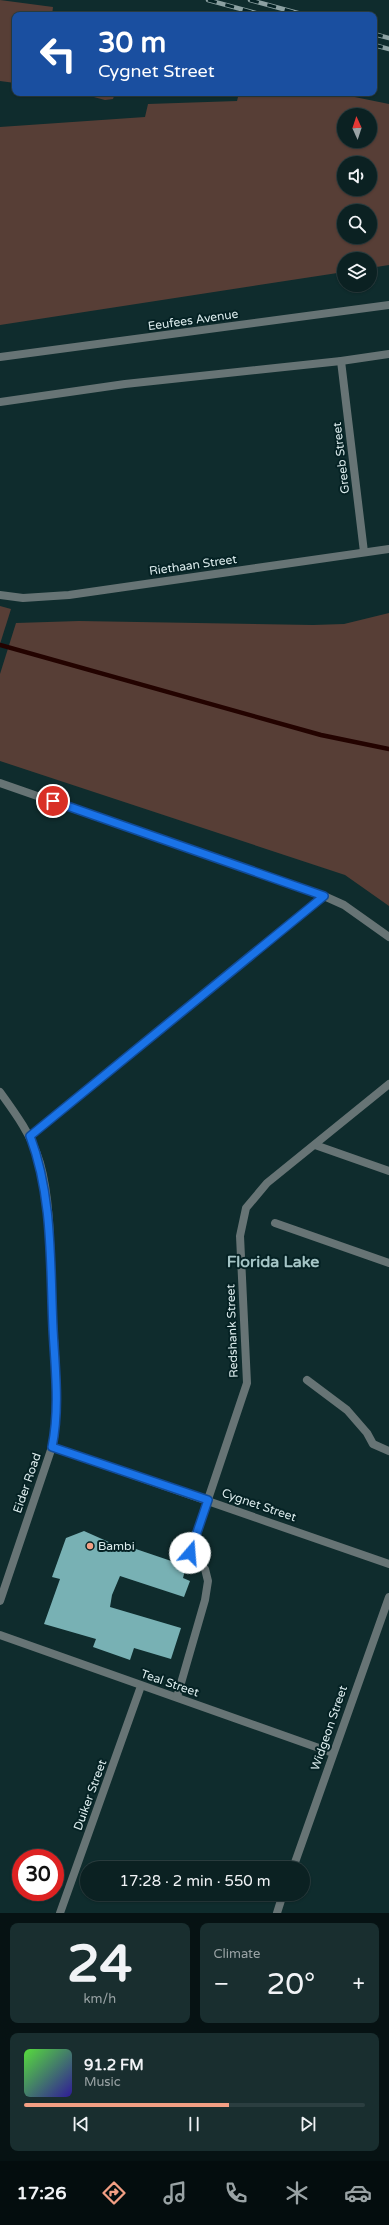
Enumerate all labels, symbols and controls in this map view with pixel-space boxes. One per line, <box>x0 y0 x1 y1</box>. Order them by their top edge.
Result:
text: 30 m <box>98 26 166 60</box>
icon: left <box>32 28 84 80</box>
text: Cygnet Street <box>98 60 215 82</box>
north arrow <box>337 108 377 148</box>
map controls <box>337 108 377 292</box>
button: sound <box>337 156 377 196</box>
button: search <box>337 204 377 244</box>
button: layers <box>337 252 377 292</box>
street label: Eeufees Avenue <box>147 307 239 333</box>
street label: Greeb Street <box>330 421 352 495</box>
street label: Riethaan Street <box>148 552 238 578</box>
pin <box>36 784 70 818</box>
icon: arrive <box>42 790 64 812</box>
district label: Florida Lake <box>227 1252 319 1272</box>
street label: Redshank Street <box>223 1283 241 1378</box>
street label: Eider Road <box>10 1451 44 1515</box>
street label: Cygnet Street <box>220 1486 298 1524</box>
position arrow <box>169 1532 211 1574</box>
place label: Bambi <box>98 1539 135 1553</box>
marker: Bambi <box>85 1541 95 1551</box>
street label: Teal Street <box>139 1667 201 1700</box>
street label: Widgeon Street <box>308 1683 350 1772</box>
street label: Duiker Street <box>71 1757 109 1832</box>
speed limit sign: 30 <box>12 1849 64 1901</box>
text: 17:28 · 2 min · 550 m <box>120 1872 270 1890</box>
text: 24 <box>67 1933 132 1996</box>
text: Climate <box>214 1946 260 1962</box>
text: 20° <box>266 1966 315 2003</box>
text: − <box>214 1971 229 1997</box>
text: + <box>353 1971 365 1997</box>
text: km/h <box>83 1991 116 2007</box>
text: 91.2 FM <box>84 2056 144 2074</box>
text: Music <box>84 2074 121 2090</box>
icon: previous <box>70 2113 92 2135</box>
icon: pause <box>183 2113 205 2135</box>
icon: next <box>297 2113 319 2135</box>
icon: directions <box>100 2179 128 2207</box>
icon: music <box>161 2179 189 2207</box>
icon: phone <box>222 2179 250 2207</box>
icon: climate <box>283 2179 311 2207</box>
icon: car <box>344 2179 372 2207</box>
text: 17:26 <box>17 2182 66 2204</box>

